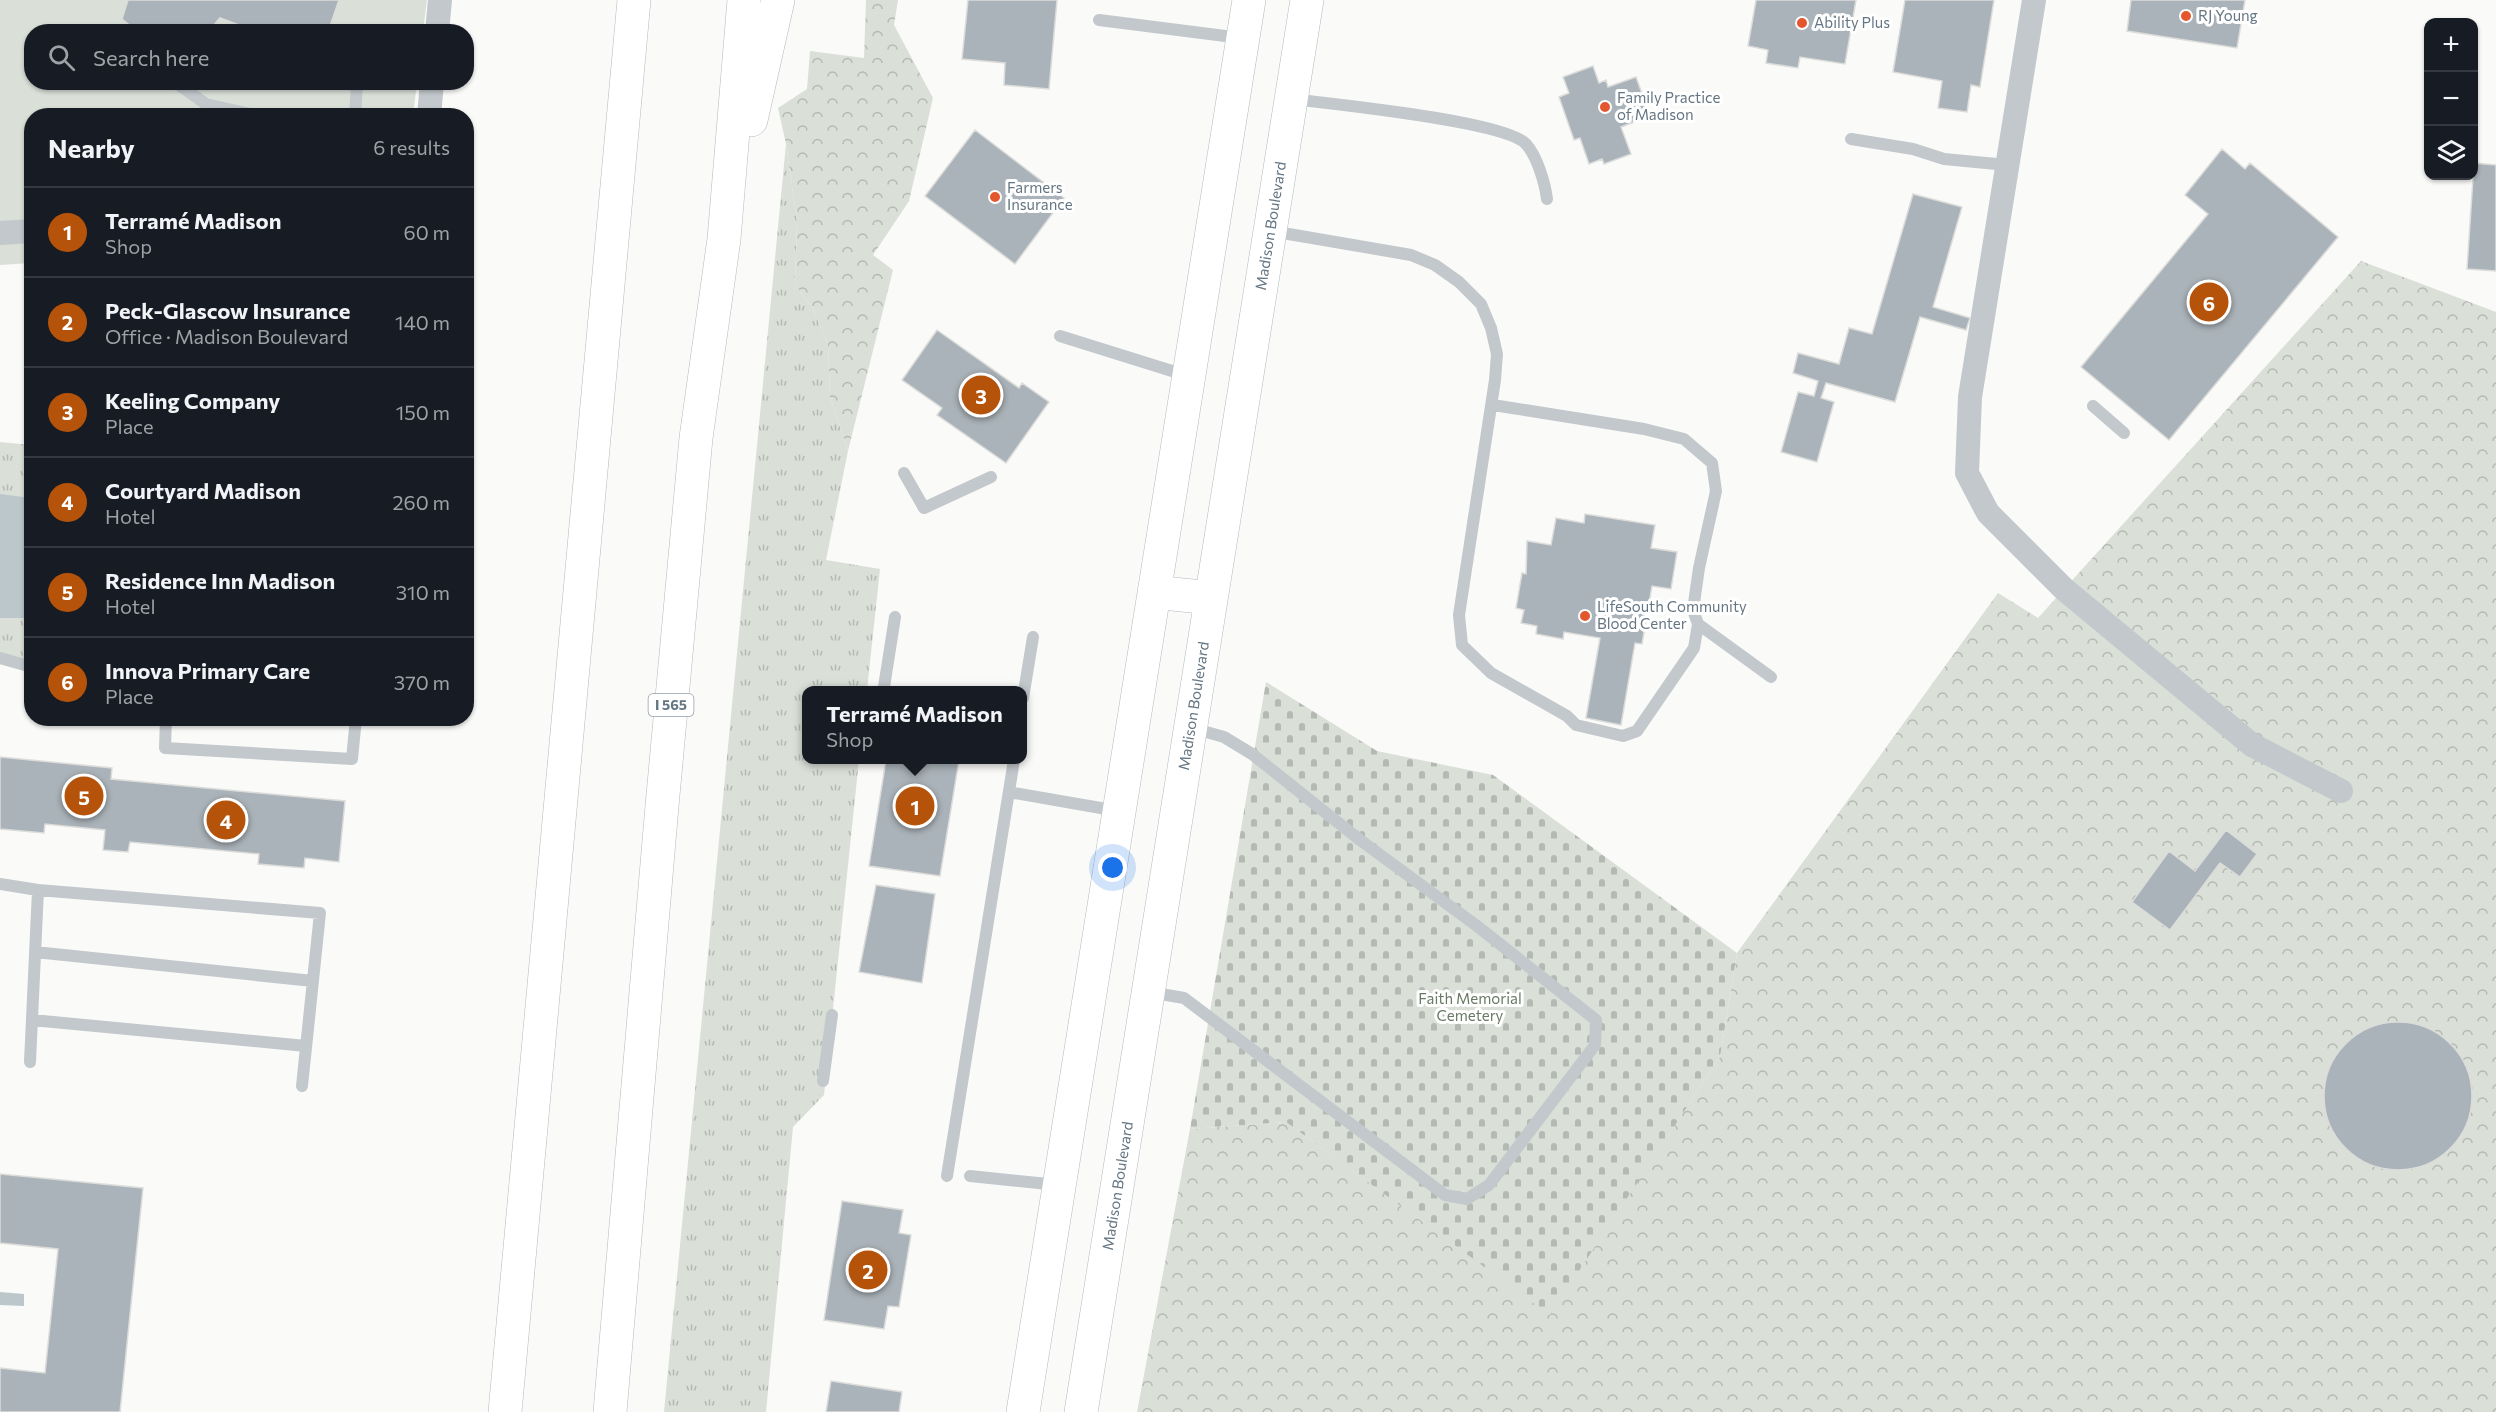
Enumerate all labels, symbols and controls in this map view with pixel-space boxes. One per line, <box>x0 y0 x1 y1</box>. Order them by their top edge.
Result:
place label: RJ Young <box>2198 6 2258 24</box>
marker: RJ Young <box>2179 9 2193 23</box>
place label: Ability Plus <box>1814 13 1890 31</box>
marker: Ability Plus <box>1795 16 1809 30</box>
map controls <box>2424 18 2478 180</box>
button: + <box>2424 18 2478 72</box>
search box <box>24 24 474 90</box>
icon: search <box>45 41 78 74</box>
text: Search here <box>93 44 209 71</box>
button: − <box>2424 72 2478 126</box>
place label: Family Practice of Madison <box>1617 88 1720 123</box>
marker: Family Practice of Madison <box>1598 100 1612 114</box>
button: layers <box>2424 126 2478 180</box>
text: Nearby <box>48 132 135 163</box>
text: 6 results <box>373 135 450 159</box>
street label: Madison Boulevard <box>1251 160 1289 292</box>
place label: Farmers Insurance <box>1007 178 1073 213</box>
marker: Farmers Insurance <box>988 190 1002 204</box>
text: Terramé Madison <box>105 207 281 234</box>
text: 1 <box>63 220 72 244</box>
text: 60 m <box>404 220 450 244</box>
text: Shop <box>105 234 152 258</box>
pin: 6 <box>2190 280 2228 324</box>
text: Peck-Glascow Insurance <box>105 297 350 324</box>
text: 2 <box>62 310 73 334</box>
text: 140 m <box>395 310 450 334</box>
text: Office · Madison Boulevard <box>105 324 348 348</box>
pin: 3 <box>962 372 1000 418</box>
text: Keeling Company <box>105 387 280 414</box>
text: 3 <box>62 400 73 424</box>
text: 150 m <box>396 400 450 424</box>
text: Place <box>105 414 154 438</box>
text: Courtyard Madison <box>105 477 301 504</box>
text: 4 <box>61 490 74 514</box>
text: 260 m <box>392 490 450 514</box>
text: Hotel <box>105 504 155 528</box>
text: Residence Inn Madison <box>105 567 335 594</box>
text: 5 <box>62 580 73 604</box>
text: 310 m <box>396 580 450 604</box>
text: Hotel <box>105 594 155 618</box>
place label: LifeSouth Community Blood Center <box>1597 597 1747 632</box>
marker: LifeSouth Community Blood Center <box>1578 609 1592 623</box>
street label: Madison Boulevard <box>1174 640 1212 772</box>
text: Innova Primary Care <box>105 657 310 684</box>
text: 6 <box>61 670 74 694</box>
text: 370 m <box>394 670 450 694</box>
text: Place <box>105 684 154 708</box>
popup <box>802 686 1027 764</box>
road number: I 565 <box>648 694 694 716</box>
text: Terramé Madison <box>826 700 1003 727</box>
text: Shop <box>826 727 873 751</box>
pin: 5 <box>64 774 104 818</box>
pin: 1 <box>896 784 934 828</box>
pin: 4 <box>206 798 246 842</box>
your location <box>1098 853 1127 882</box>
park label: Faith Memorial Cemetery <box>1418 989 1522 1024</box>
street label: Madison Boulevard <box>1098 1120 1136 1252</box>
pin: 2 <box>848 1248 888 1292</box>

